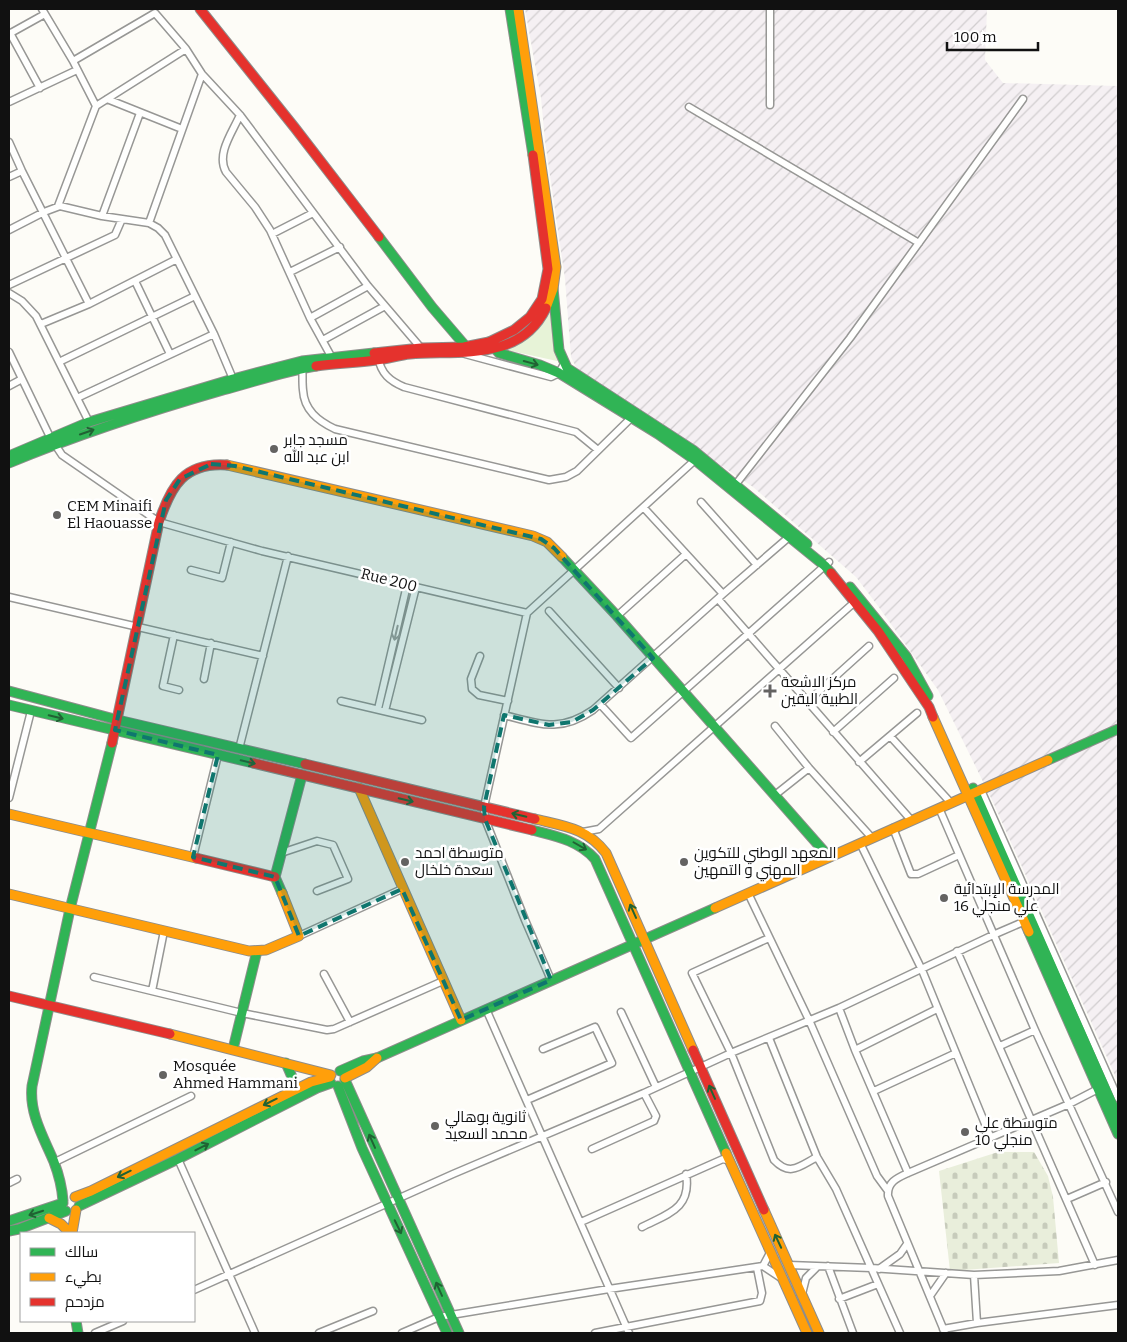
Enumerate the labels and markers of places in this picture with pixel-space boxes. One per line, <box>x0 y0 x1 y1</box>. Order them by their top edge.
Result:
place label: مسجد جابر ابن عبد الله <box>283 431 350 467</box>
marker: مسجد جابر ابن عبد الله <box>268 443 280 455</box>
place label: CEM Minaifi El Haouasse <box>67 497 153 532</box>
marker: CEM Minaifi El Haouasse <box>51 509 63 521</box>
place label: مركز الاشعة الطبية اليقين <box>781 673 858 709</box>
marker: مركز الاشعة الطبية اليقين <box>763 684 777 698</box>
place label: متوسطة احمد سعدة خلخال <box>415 844 504 879</box>
place label: المعهد الوطني للتكوين المهني و التمهين <box>694 844 837 882</box>
marker: متوسطة احمد سعدة خلخال <box>399 856 411 868</box>
marker: المعهد الوطني للتكوين المهني و التمهين <box>678 856 690 868</box>
place label: المدرسة الإبتدائية علي منجلي 16 <box>954 880 1060 918</box>
marker: المدرسة الإبتدائية علي منجلي 16 <box>938 892 950 904</box>
place label: Mosquée Ahmed Hammani <box>173 1057 298 1092</box>
marker: Mosquée Ahmed Hammani <box>157 1069 169 1081</box>
place label: ثانوية بوهالي محمد السعيد <box>445 1108 528 1143</box>
place label: متوسطة علي منجلي 10 <box>975 1114 1058 1152</box>
marker: ثانوية بوهالي محمد السعيد <box>429 1120 441 1132</box>
marker: متوسطة علي منجلي 10 <box>959 1126 971 1138</box>

